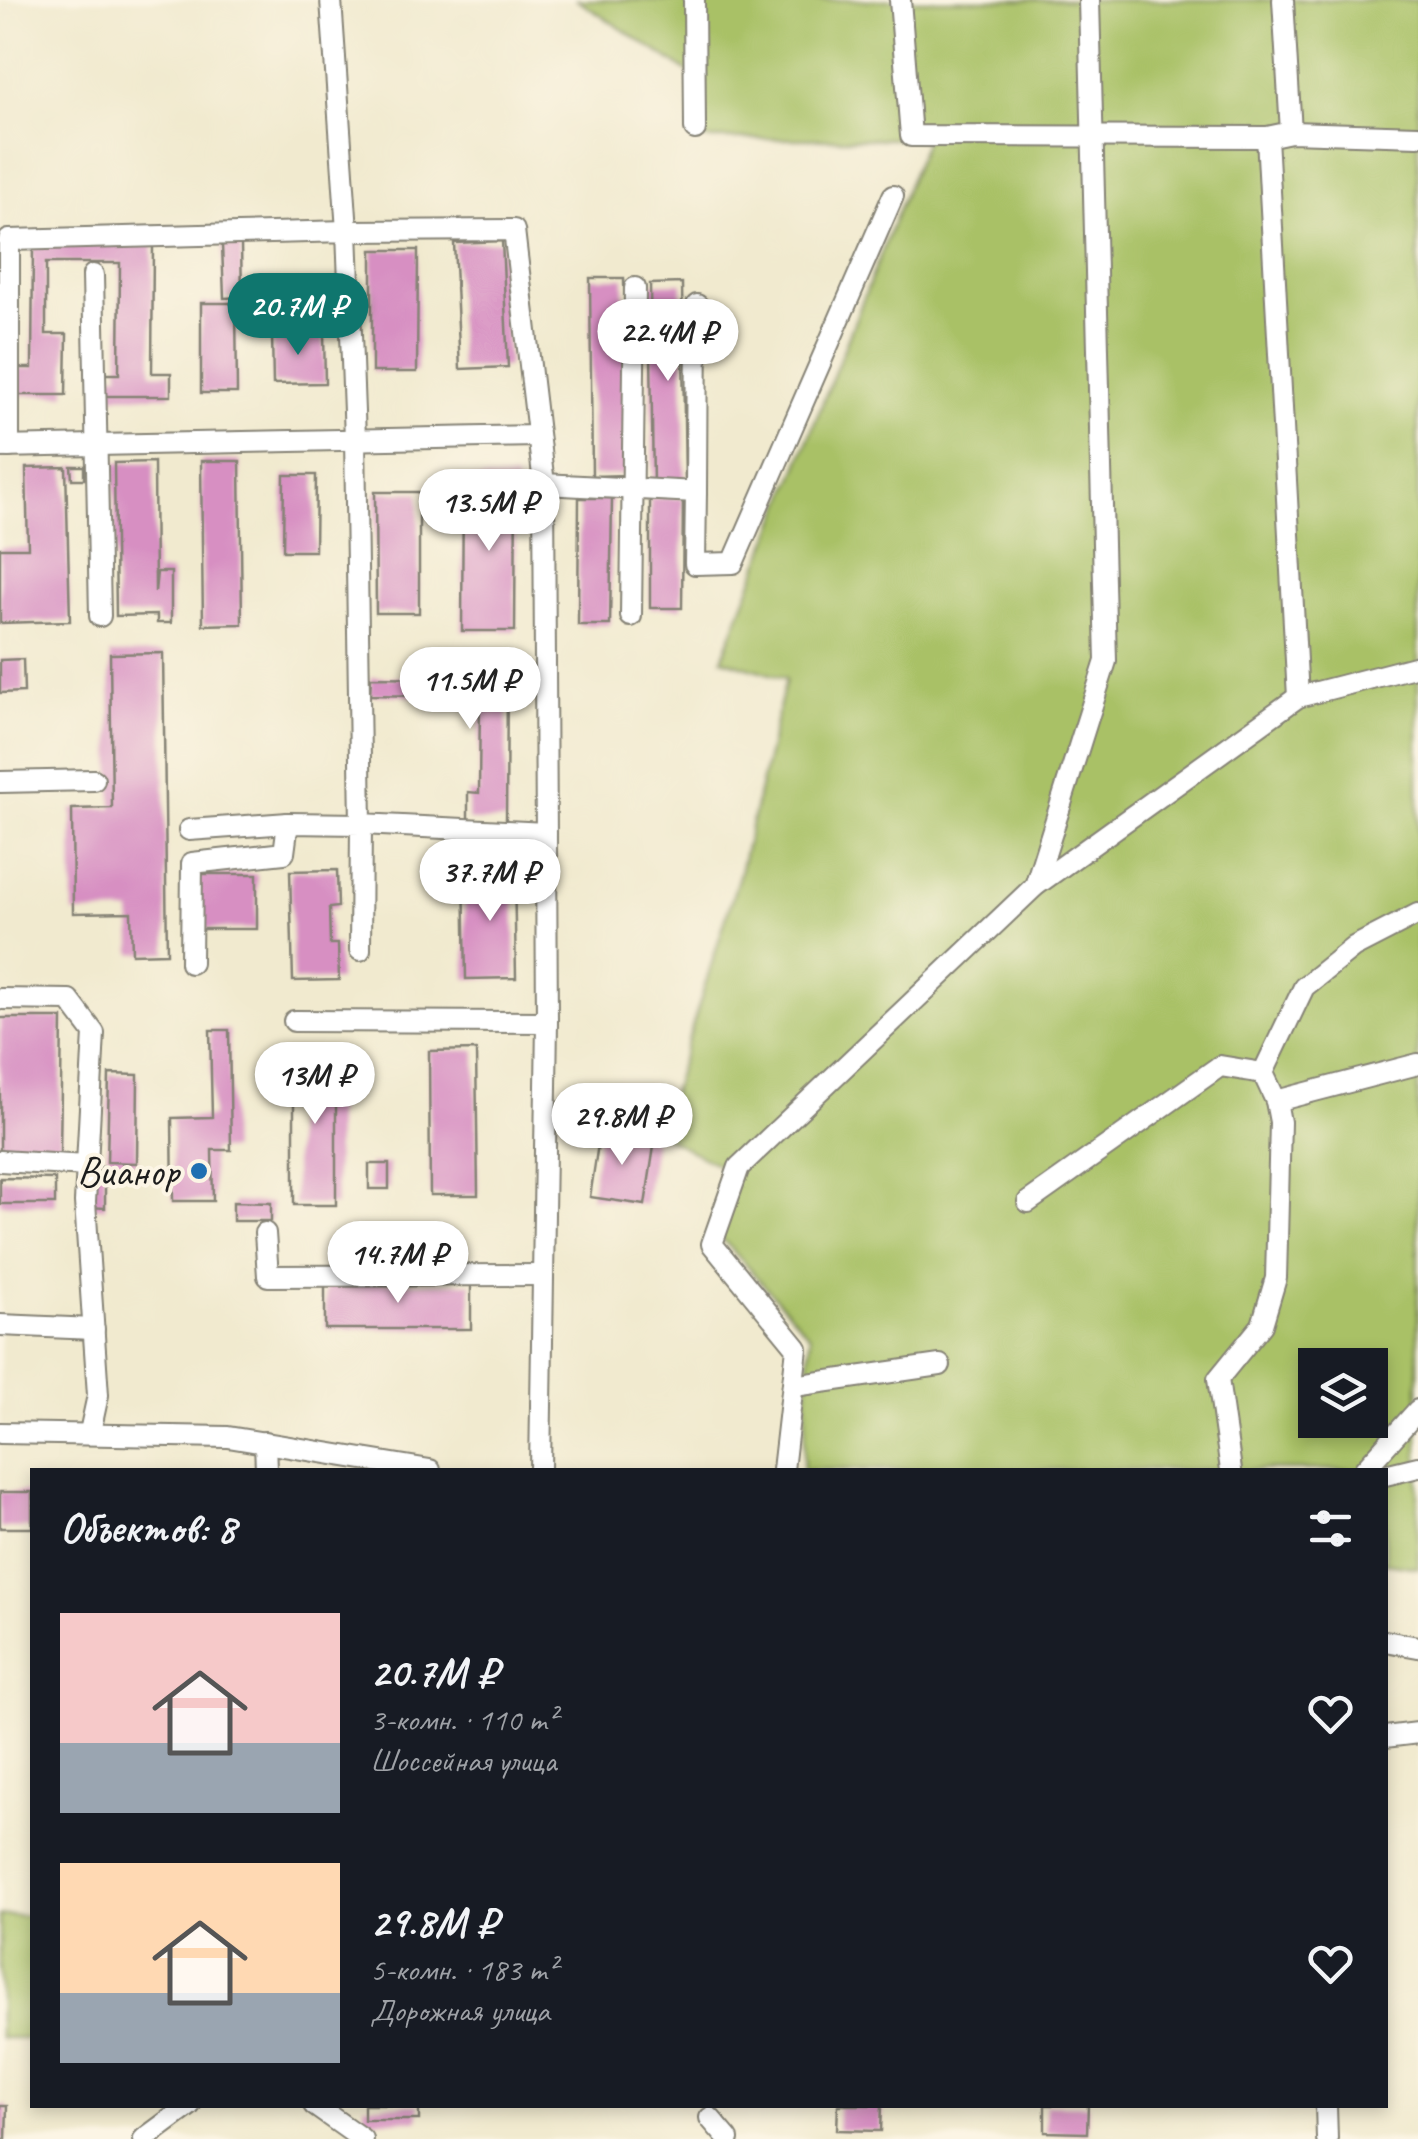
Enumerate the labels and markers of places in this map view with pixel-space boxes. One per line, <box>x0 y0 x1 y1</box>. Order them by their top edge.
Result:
pin: 20.7M ₽ <box>206 273 390 358</box>
pin: 22.4M ₽ <box>576 299 760 384</box>
pin: 13.5M ₽ <box>397 469 581 554</box>
pin: 11.5M ₽ <box>378 647 562 732</box>
pin: 37.7M ₽ <box>398 839 582 924</box>
pin: 13M ₽ <box>245 1042 385 1127</box>
pin: 29.8M ₽ <box>530 1083 714 1168</box>
place label: Вианор <box>77 1145 181 1198</box>
marker: Вианор <box>188 1160 210 1182</box>
pin: 14.7M ₽ <box>306 1221 490 1306</box>

